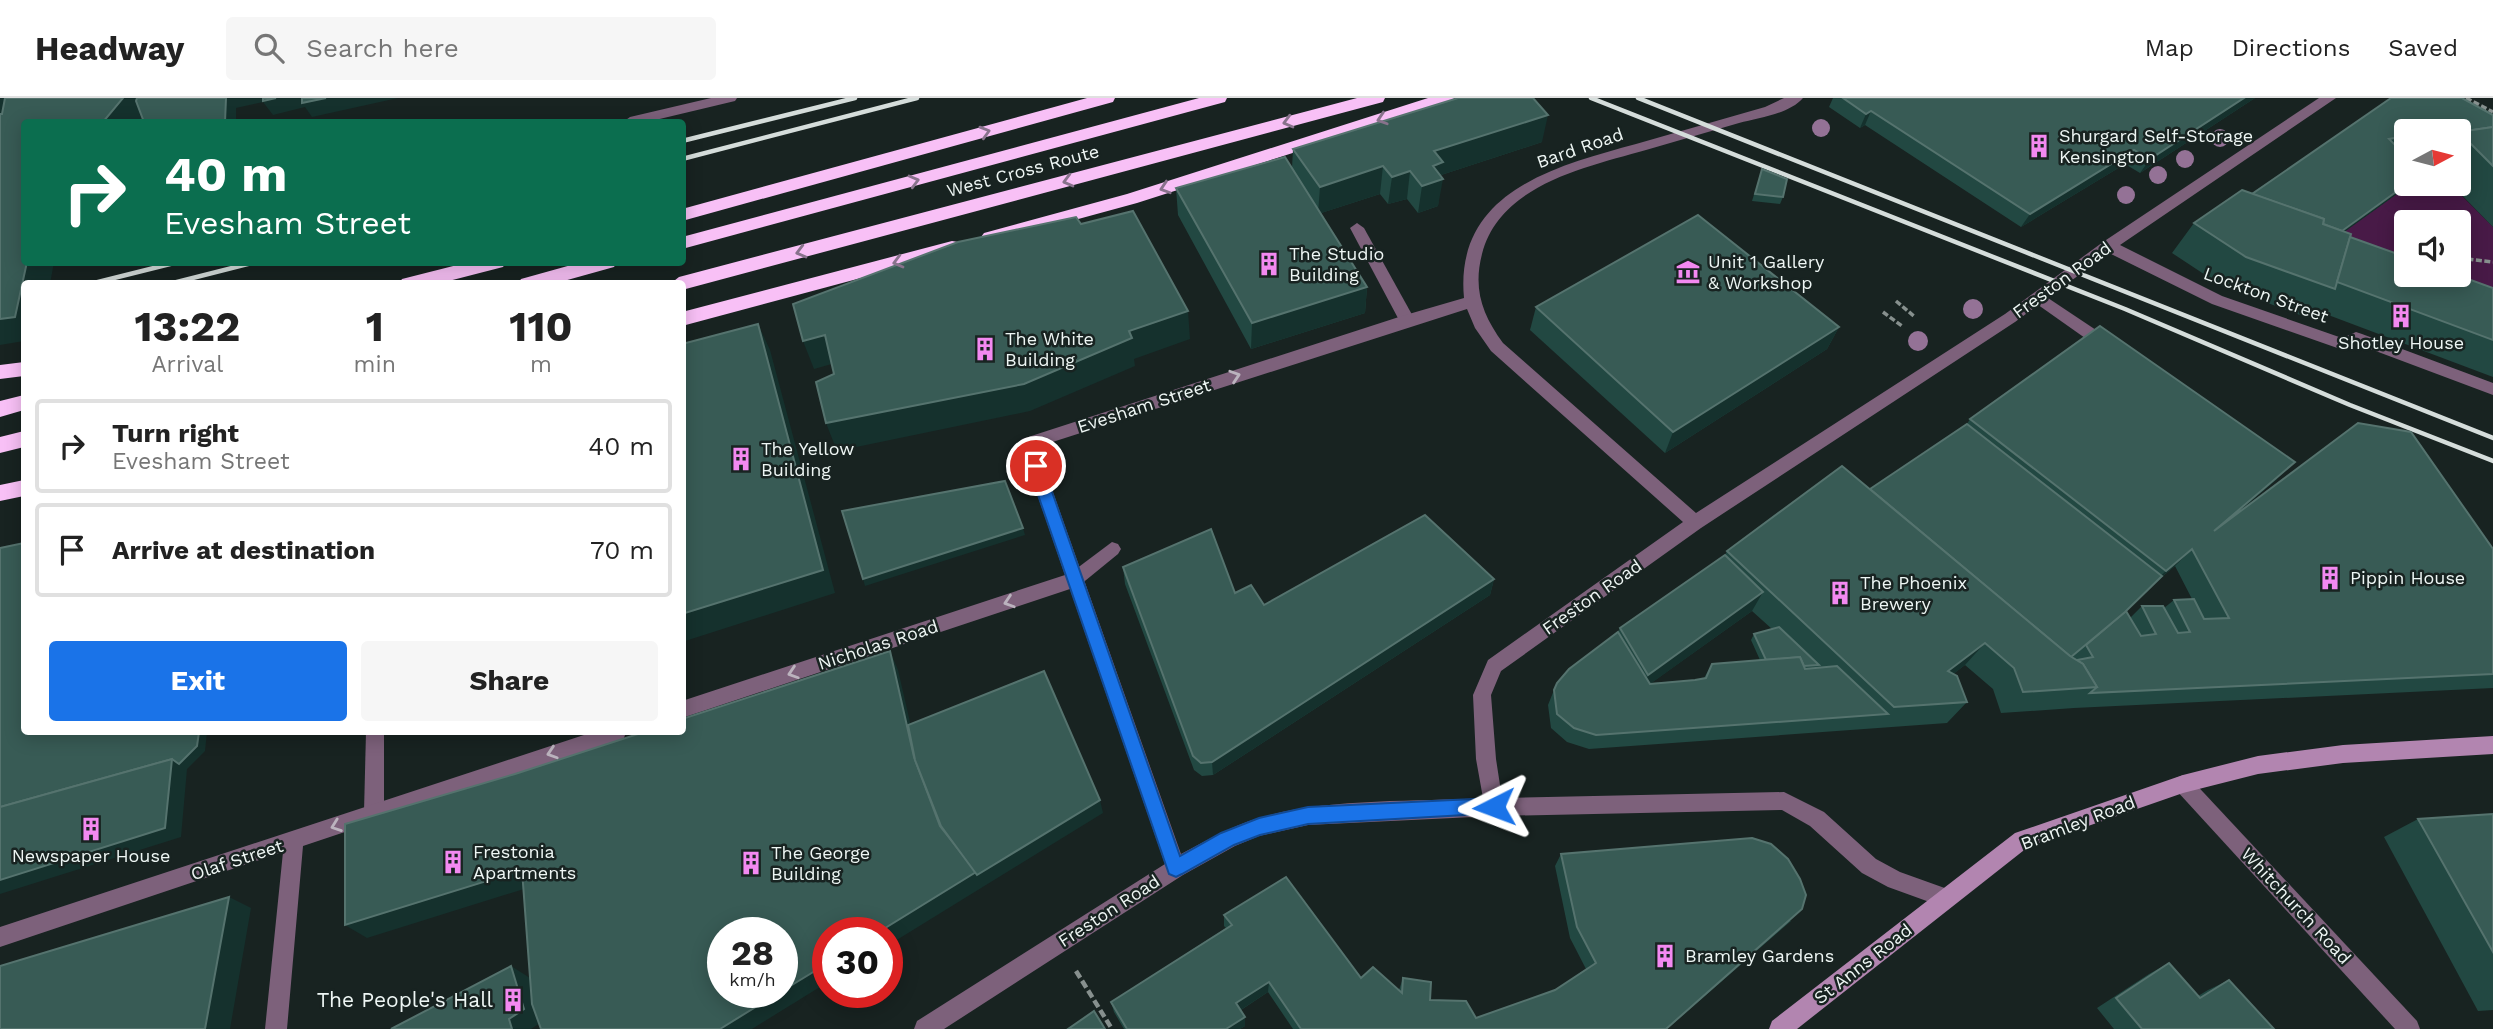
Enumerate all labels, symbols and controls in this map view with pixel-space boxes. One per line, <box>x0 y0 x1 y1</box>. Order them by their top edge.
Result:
search box <box>226 17 716 80</box>
text: Headway <box>35 29 184 68</box>
icon: search <box>250 29 288 67</box>
text: Search here <box>306 33 459 63</box>
text: Map <box>2145 34 2194 62</box>
text: Directions <box>2232 34 2350 62</box>
text: Saved <box>2388 34 2458 62</box>
one-way arrow <box>1376 111 1388 125</box>
one-way arrow <box>1282 114 1294 128</box>
north arrow <box>2394 119 2471 196</box>
map controls <box>2394 119 2471 287</box>
street label: Bard Road <box>1534 123 1626 172</box>
place label: Shurgard Self-Storage Kensington <box>2059 125 2253 167</box>
one-way arrow <box>978 126 990 140</box>
building icon: Shurgard Self-Storage Kensington <box>2025 132 2053 160</box>
street label: West Cross Route <box>944 140 1101 201</box>
text: 40 m <box>164 145 287 203</box>
icon: right <box>49 147 140 238</box>
one-way arrow <box>1062 172 1074 187</box>
one-way arrow <box>908 175 920 189</box>
one-way arrow <box>1159 180 1171 195</box>
text: Evesham Street <box>164 204 411 242</box>
button: sound <box>2394 210 2471 287</box>
street label: Freston Road <box>2008 237 2115 322</box>
place label: The Studio Building <box>1289 243 1384 285</box>
one-way arrow <box>795 244 807 258</box>
building icon: The Studio Building <box>1255 250 1283 278</box>
place label: Unit 1 Gallery & Workshop <box>1708 251 1825 293</box>
one-way arrow <box>892 253 904 268</box>
museum icon: Unit 1 Gallery & Workshop <box>1674 258 1702 286</box>
street label: Lockton Street <box>2201 262 2332 327</box>
text: 13:22 <box>134 302 240 351</box>
text: 1 <box>366 302 384 351</box>
text: 110 <box>509 302 573 351</box>
building icon: Shotley House <box>2387 302 2415 330</box>
place label: The White Building <box>1005 328 1094 370</box>
place label: Shotley House <box>2338 332 2464 353</box>
building icon: The White Building <box>971 335 999 363</box>
text: Arrival <box>151 351 223 378</box>
text: min <box>354 351 396 378</box>
text: m <box>530 351 552 378</box>
one-way arrow <box>1229 370 1241 384</box>
street label: Evesham Street <box>1075 374 1214 437</box>
text: Turn right <box>112 418 239 448</box>
icon: right <box>53 427 91 465</box>
text: 40 m <box>588 431 654 461</box>
pin <box>1006 436 1066 496</box>
place label: The Yellow Building <box>761 438 854 480</box>
building icon: The Yellow Building <box>727 445 755 473</box>
icon: arrive <box>1017 447 1055 485</box>
text: Evesham Street <box>112 448 290 475</box>
icon: arrive <box>53 531 91 569</box>
text: Arrive at destination <box>112 535 375 565</box>
text: 70 m <box>590 535 654 565</box>
street label: Freston Road <box>1538 555 1646 639</box>
building icon: Pippin House <box>2316 564 2344 592</box>
place label: Pippin House <box>2350 567 2465 588</box>
place label: The Phoenix Brewery <box>1860 572 1967 614</box>
building icon: The Phoenix Brewery <box>1826 579 1854 607</box>
one-way arrow <box>1003 594 1016 608</box>
street label: Nicholas Road <box>815 615 941 674</box>
button: Exit <box>49 641 347 721</box>
button: Share <box>361 641 658 721</box>
one-way arrow <box>787 665 800 679</box>
one-way arrow <box>546 745 558 759</box>
position arrow <box>1457 770 1531 844</box>
street label: Bramley Road <box>2018 791 2138 854</box>
building icon: Newspaper House <box>77 815 105 843</box>
one-way arrow <box>331 817 343 831</box>
street label: Olaf Street <box>188 835 286 884</box>
place label: Frestonia Apartments <box>473 841 576 883</box>
place label: The George Building <box>771 842 870 884</box>
street label: Whitchurch Road <box>2237 843 2356 968</box>
place label: Newspaper House <box>12 845 170 866</box>
building icon: Frestonia Apartments <box>439 848 467 876</box>
building icon: The George Building <box>737 849 765 877</box>
street label: Freston Road <box>1054 870 1163 951</box>
speed limit sign: 30 <box>812 917 903 1008</box>
street label: St Anns Road <box>1810 919 1916 1008</box>
text: 28 <box>731 932 774 974</box>
building icon: Bramley Gardens <box>1651 942 1679 970</box>
place label: Bramley Gardens <box>1685 945 1834 966</box>
text: km/h <box>729 969 776 990</box>
building icon: The People's Hall <box>499 986 527 1014</box>
place label: The People's Hall <box>317 987 494 1012</box>

